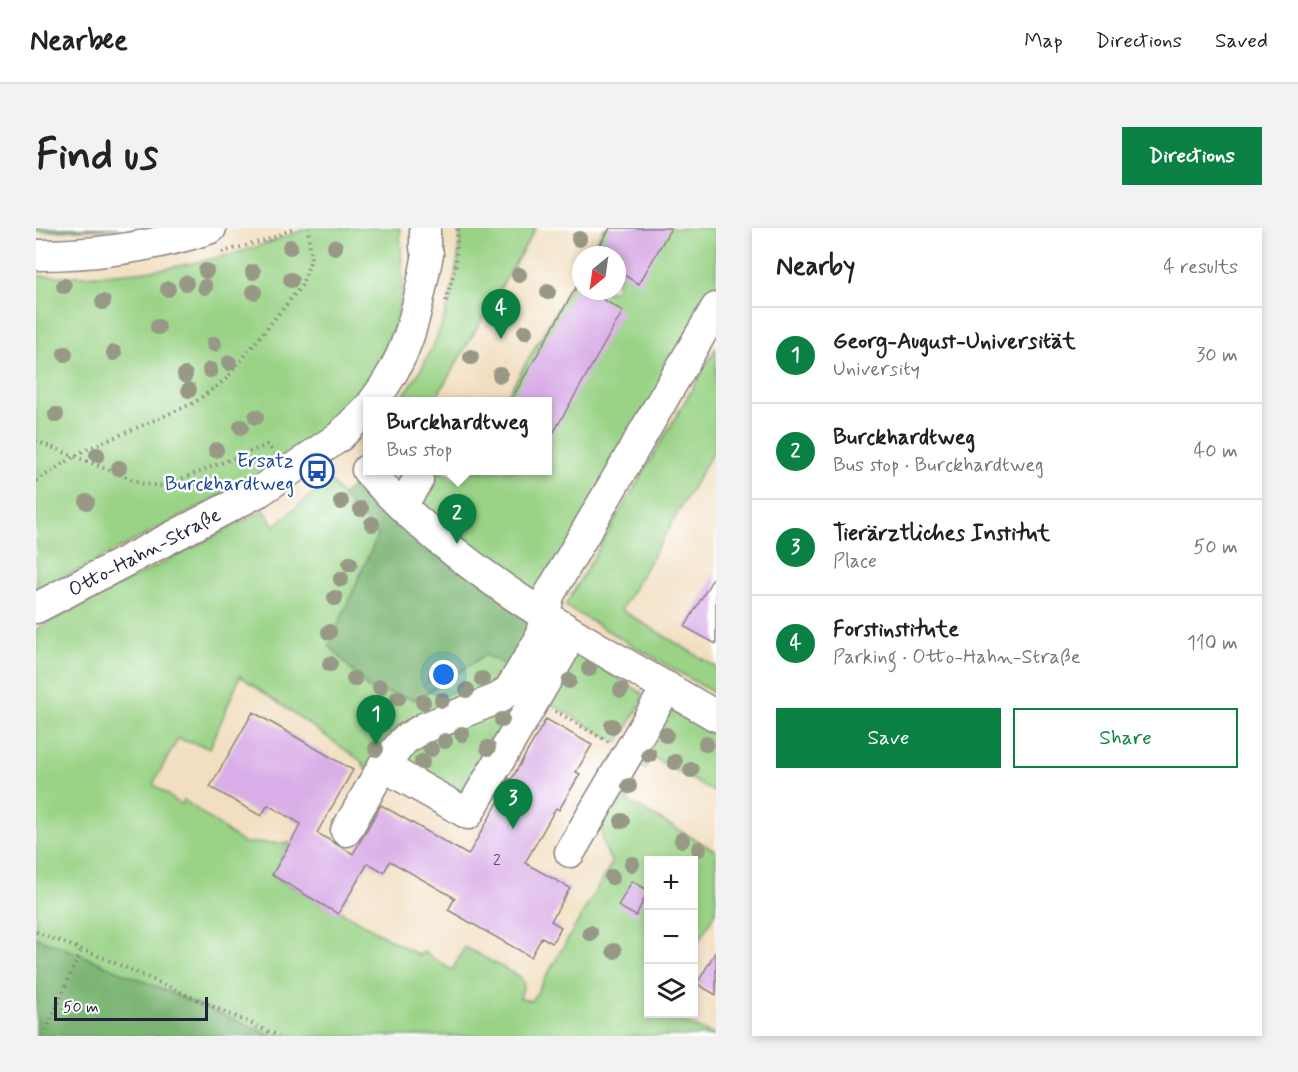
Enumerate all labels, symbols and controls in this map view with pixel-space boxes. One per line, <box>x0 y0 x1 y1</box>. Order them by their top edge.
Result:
text: Nearbee <box>30 23 128 60</box>
text: Map <box>1024 27 1063 55</box>
text: Directions <box>1096 27 1182 55</box>
text: Saved <box>1215 27 1268 55</box>
button: Directions <box>1122 127 1262 185</box>
text: Find us <box>36 129 158 184</box>
north arrow <box>572 246 626 300</box>
text: Nearby <box>776 250 855 284</box>
text: 4 results <box>1163 254 1238 281</box>
pin: 4 <box>482 290 520 339</box>
text: Georg-August-Universität <box>833 328 1076 356</box>
text: 1 <box>791 342 800 369</box>
text: 30 m <box>1196 342 1238 369</box>
text: University <box>833 356 920 383</box>
popup <box>363 397 552 475</box>
text: Burckhardtweg <box>386 409 529 437</box>
text: Burckhardtweg <box>833 424 975 452</box>
text: Bus stop <box>386 437 453 464</box>
text: 2 <box>791 438 800 465</box>
text: 40 m <box>1194 438 1238 465</box>
place label: Ersatz Burckhardtweg <box>165 448 294 498</box>
text: Bus stop · Burckhardtweg <box>833 452 1044 479</box>
bus stop icon: Ersatz Burckhardtweg <box>299 453 335 489</box>
pin: 2 <box>438 494 476 544</box>
street label: Otto-Hahn-Straße <box>64 502 226 604</box>
text: Tierärztliches Institut <box>833 520 1050 548</box>
text: 3 <box>791 534 800 561</box>
text: 50 m <box>1193 534 1238 561</box>
text: Place <box>833 548 877 575</box>
text: Forstinstitute <box>833 616 959 644</box>
text: 4 <box>790 630 801 657</box>
text: 110 m <box>1187 630 1238 657</box>
text: Parking · Otto-Hahn-Straße <box>833 644 1081 671</box>
your location <box>429 660 458 689</box>
pin: 1 <box>356 696 396 745</box>
button: Save <box>776 708 1001 768</box>
button: Share <box>1013 708 1238 768</box>
pin: 3 <box>494 780 532 829</box>
house number: 2 <box>493 850 501 871</box>
map controls <box>644 856 698 1018</box>
button: + <box>644 856 698 910</box>
button: − <box>644 910 698 964</box>
button: layers <box>644 964 698 1018</box>
scale bar <box>54 994 208 1022</box>
text: 50 m <box>63 997 99 1018</box>

